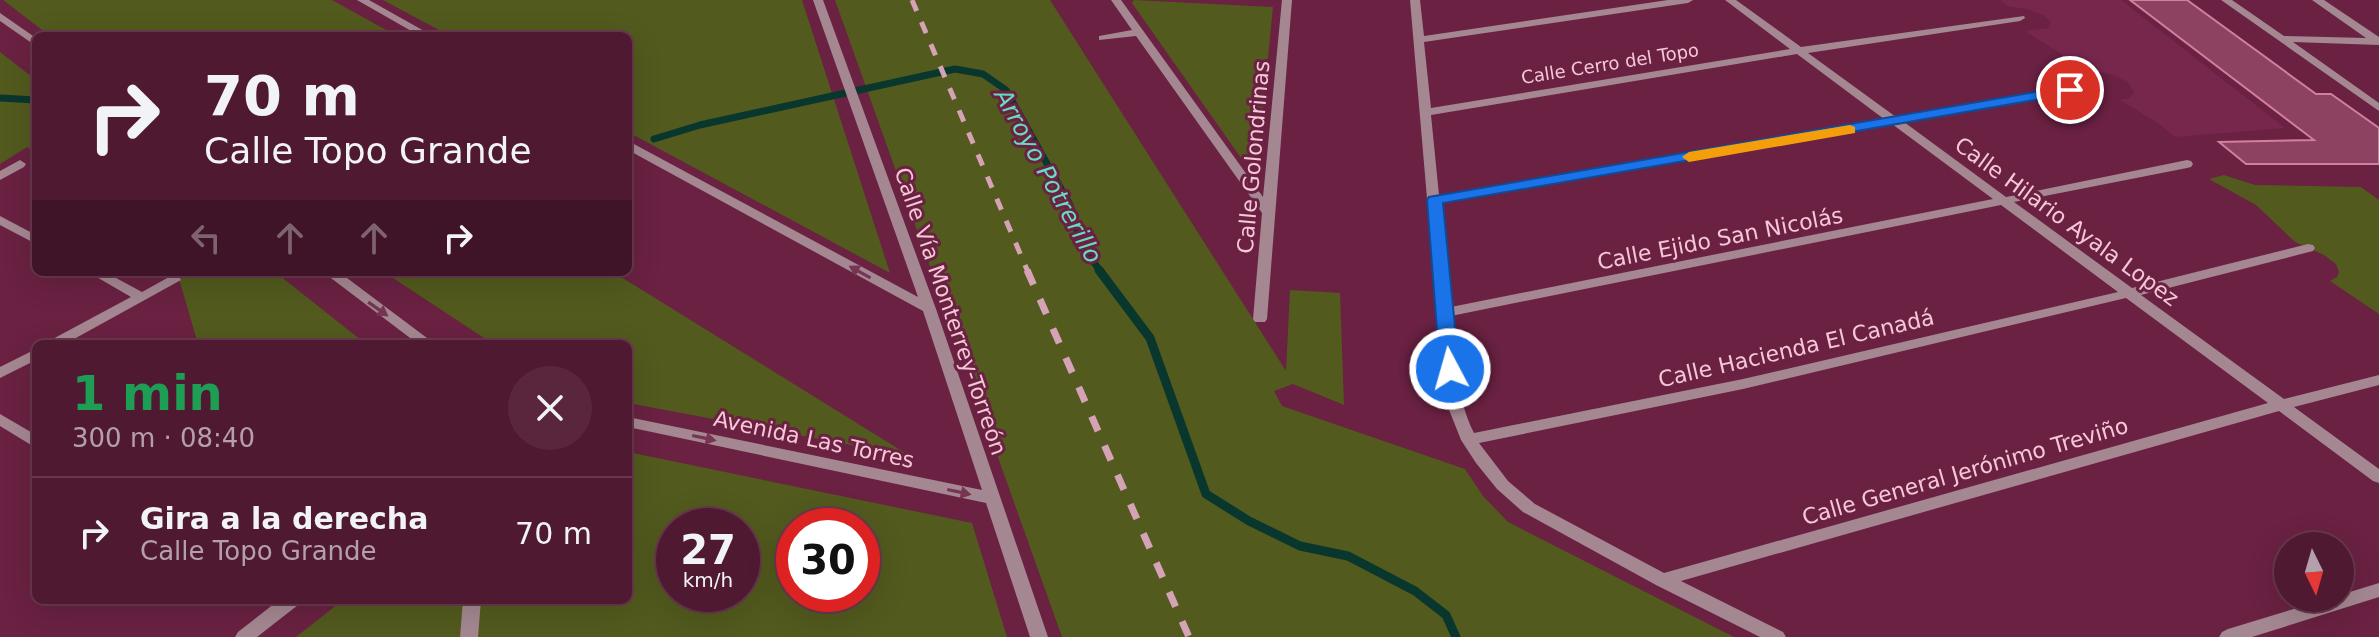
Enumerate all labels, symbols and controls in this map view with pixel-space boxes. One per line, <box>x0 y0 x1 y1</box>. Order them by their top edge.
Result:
street label: Calle Cerro del Topo <box>1520 39 1700 88</box>
pin <box>2036 56 2104 124</box>
street label: Calle Golondrinas <box>1233 60 1274 255</box>
text: 70 m <box>204 63 360 128</box>
icon: right <box>72 64 176 168</box>
icon: arrive <box>2048 68 2092 112</box>
water label: Arroyo Potrerillo <box>987 82 1108 268</box>
text: Calle Topo Grande <box>204 130 532 171</box>
street label: Calle Hilario Ayala Lopez <box>1950 132 2183 311</box>
street label: Calle Vía Monterrey-Torreón <box>889 164 1012 458</box>
street label: Calle Ejido San Nicolás <box>1595 202 1845 275</box>
icon: left <box>184 216 228 260</box>
icon: ahead <box>268 216 312 260</box>
icon: ahead <box>352 216 396 260</box>
icon: right <box>436 216 480 260</box>
one-way arrow <box>849 265 872 279</box>
one-way arrow <box>367 301 388 316</box>
street label: Calle Hacienda El Canadá <box>1656 305 1937 392</box>
position arrow <box>1408 327 1492 411</box>
text: 1 min <box>72 365 223 421</box>
button: close <box>508 366 592 450</box>
street label: Avenida Las Torres <box>711 406 916 473</box>
street label: Calle General Jerónimo Treviño <box>1799 413 2131 530</box>
text: 300 m · 08:40 <box>72 423 255 453</box>
one-way arrow <box>692 432 717 445</box>
one-way arrow <box>947 486 972 498</box>
text: Gira a la derecha <box>140 501 428 536</box>
speed limit sign: 30 <box>776 508 880 612</box>
icon: right <box>72 511 116 555</box>
text: 70 m <box>515 516 592 551</box>
text: 27 <box>680 527 736 573</box>
north arrow <box>2274 532 2354 612</box>
map controls <box>2274 532 2354 612</box>
text: Calle Topo Grande <box>140 536 377 566</box>
text: km/h <box>683 568 733 592</box>

